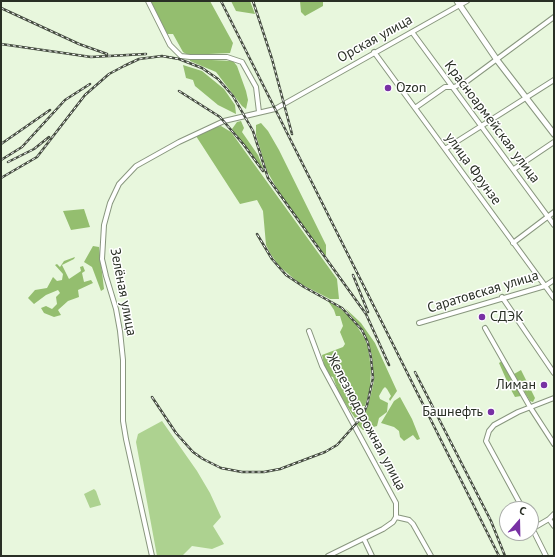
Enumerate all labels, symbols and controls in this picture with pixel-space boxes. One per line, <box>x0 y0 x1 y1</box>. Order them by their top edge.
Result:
street label: Орская улица <box>335 12 415 66</box>
street label: Красноармейская улица <box>441 58 543 186</box>
place label: Ozon <box>396 80 426 96</box>
marker: Ozon <box>383 83 393 93</box>
street label: улица Фрунзе <box>441 130 505 208</box>
street label: Зелёная улица <box>106 247 140 337</box>
street label: Саратовская улица <box>425 267 541 317</box>
place label: СДЭК <box>490 309 524 325</box>
marker: СДЭК <box>477 312 487 322</box>
street label: Железнодорожная улица <box>323 351 409 493</box>
place label: Лиман <box>496 377 536 393</box>
marker: Лиман <box>539 380 549 390</box>
place label: Башнефть <box>422 404 483 420</box>
marker: Башнефть <box>486 407 496 417</box>
north arrow <box>499 501 539 541</box>
text: С <box>517 503 528 518</box>

